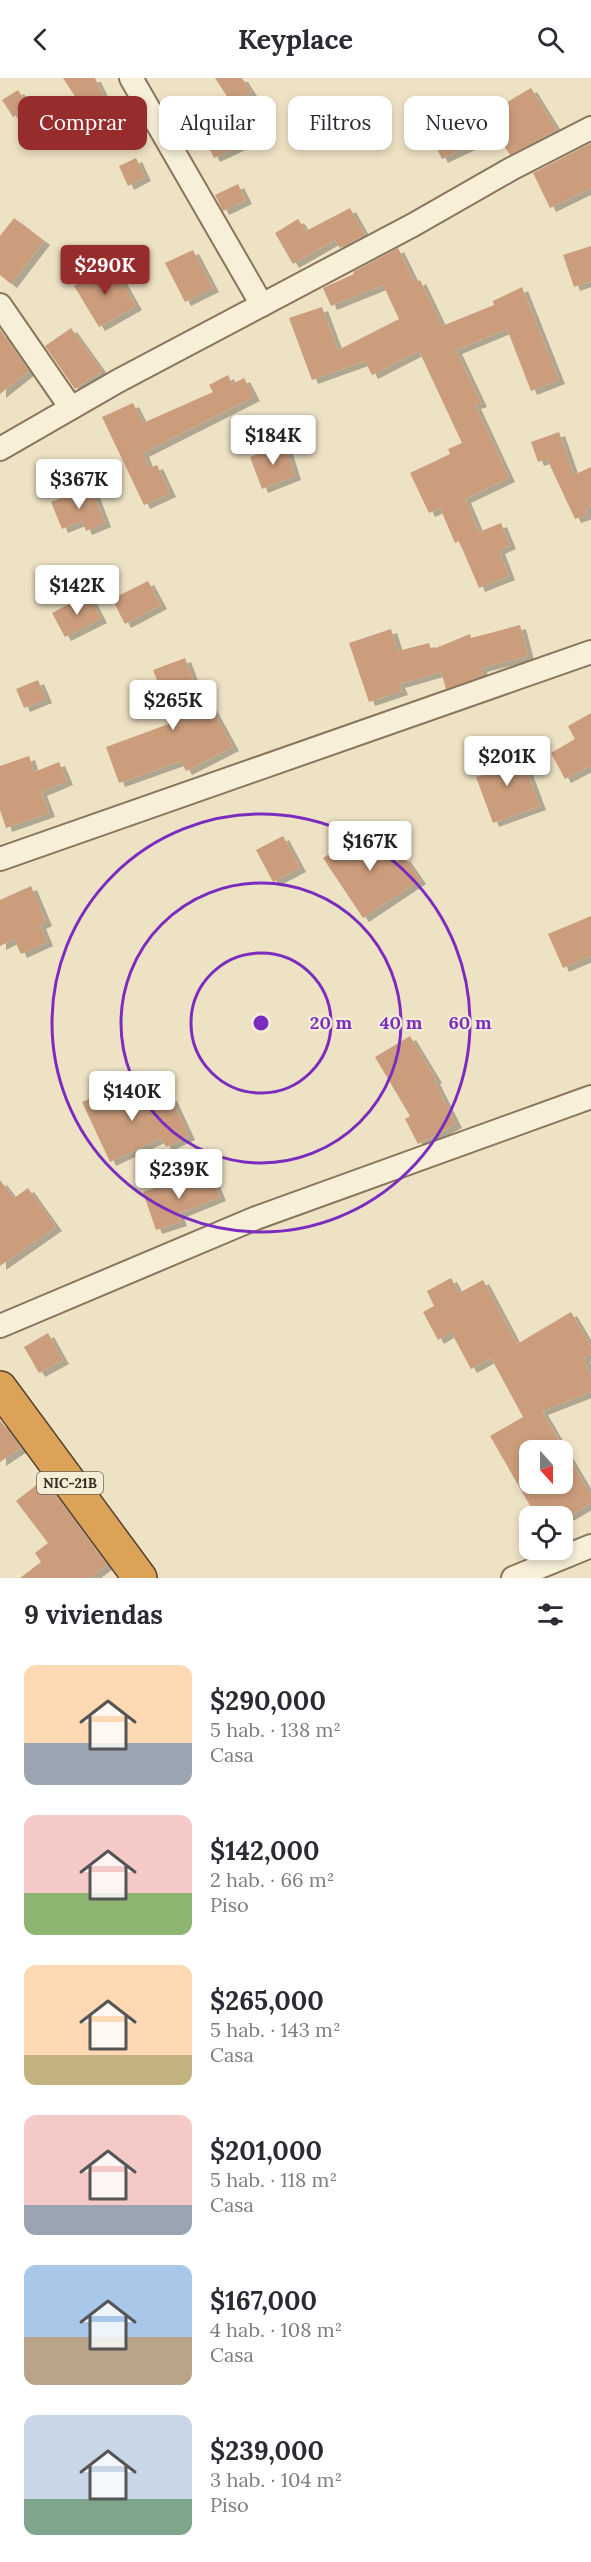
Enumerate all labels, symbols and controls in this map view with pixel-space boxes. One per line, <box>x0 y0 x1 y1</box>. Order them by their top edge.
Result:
text: Keyplace <box>238 22 353 56</box>
icon: back <box>24 23 57 56</box>
icon: search <box>534 23 567 56</box>
chip: Comprar <box>18 96 147 150</box>
chip: Alquilar <box>159 96 276 150</box>
chip: Filtros <box>288 96 392 150</box>
chip: Nuevo <box>404 96 509 150</box>
pin: $290K <box>63 245 147 296</box>
text: $290K <box>75 252 135 277</box>
pin: $184K <box>231 415 315 466</box>
text: $184K <box>245 422 301 447</box>
pin: $367K <box>37 459 121 510</box>
text: $367K <box>50 466 108 491</box>
pin: $142K <box>35 565 119 616</box>
text: $142K <box>49 572 105 597</box>
pin: $265K <box>131 680 215 731</box>
text: $265K <box>144 687 202 712</box>
pin: $201K <box>465 736 549 787</box>
text: $201K <box>478 743 536 768</box>
pin: $167K <box>328 821 412 872</box>
text: $167K <box>343 828 398 853</box>
text: 20 m <box>310 1011 353 1034</box>
text: 40 m <box>380 1011 423 1034</box>
text: 60 m <box>448 1011 492 1034</box>
centre of rings <box>251 1013 271 1033</box>
pin: $140K <box>90 1071 174 1122</box>
text: $140K <box>103 1078 161 1103</box>
pin: $239K <box>137 1149 221 1200</box>
text: $239K <box>149 1156 209 1181</box>
north arrow <box>519 1440 573 1494</box>
map controls <box>519 1440 573 1560</box>
road number: NIC-21B <box>37 1472 103 1494</box>
button: locate <box>519 1506 573 1560</box>
text: 9 viviendas <box>24 1598 163 1631</box>
icon: filters <box>534 1598 567 1631</box>
text: $290,000 <box>210 1684 326 1717</box>
icon: home <box>72 1689 144 1761</box>
text: 5 hab. · 138 m² <box>210 1717 341 1742</box>
text: Casa <box>210 1742 254 1767</box>
text: $142,000 <box>210 1834 320 1867</box>
icon: home <box>72 1839 144 1911</box>
text: 2 hab. · 66 m² <box>210 1867 334 1892</box>
text: Piso <box>210 1892 249 1917</box>
text: $265,000 <box>210 1984 324 2017</box>
icon: home <box>72 1989 144 2061</box>
text: 5 hab. · 143 m² <box>210 2017 341 2042</box>
text: Casa <box>210 2042 254 2067</box>
text: $201,000 <box>210 2134 322 2167</box>
icon: home <box>72 2139 144 2211</box>
text: 5 hab. · 118 m² <box>210 2167 337 2192</box>
text: Casa <box>210 2192 254 2217</box>
text: $167,000 <box>210 2284 317 2317</box>
icon: home <box>72 2289 144 2361</box>
text: 4 hab. · 108 m² <box>210 2317 342 2342</box>
text: Casa <box>210 2342 254 2367</box>
text: $239,000 <box>210 2434 324 2467</box>
icon: home <box>72 2439 144 2511</box>
text: 3 hab. · 104 m² <box>210 2467 342 2492</box>
text: Piso <box>210 2492 249 2517</box>

